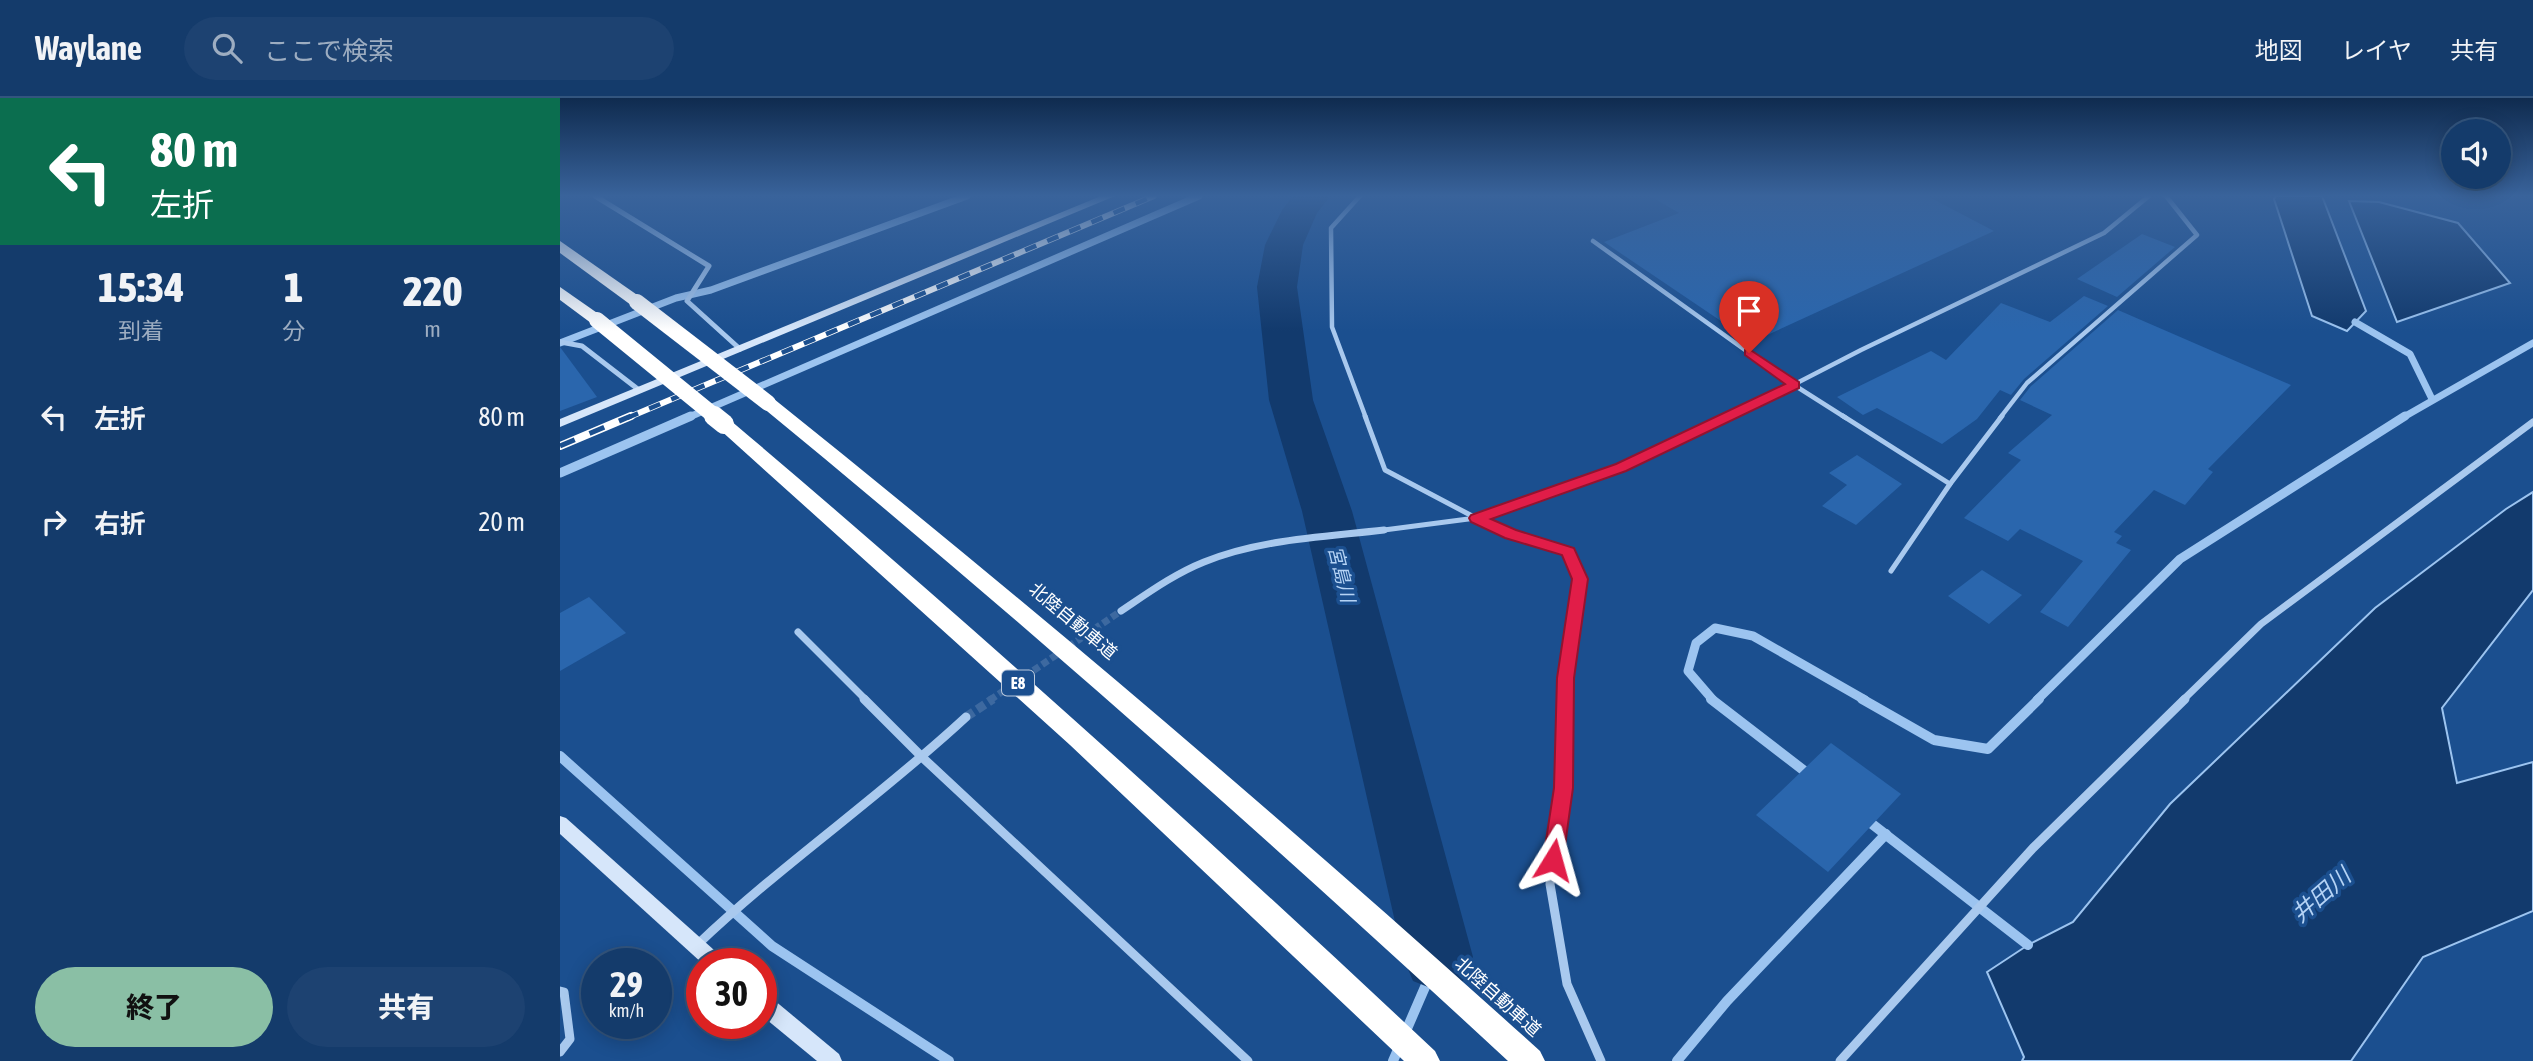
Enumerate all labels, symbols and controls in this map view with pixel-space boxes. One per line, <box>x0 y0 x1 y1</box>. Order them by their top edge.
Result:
search box <box>184 17 674 80</box>
text: Waylane <box>35 29 142 67</box>
icon: search <box>208 29 246 67</box>
text: ここで検索 <box>264 36 394 66</box>
text: 地図 <box>2255 37 2303 64</box>
text: レイヤ <box>2341 37 2412 64</box>
text: 共有 <box>2450 37 2498 64</box>
map controls <box>2441 119 2511 189</box>
button: sound <box>2441 119 2511 189</box>
text: 80 m <box>150 121 238 177</box>
icon: left <box>35 126 126 217</box>
text: 左折 <box>150 186 214 223</box>
text: 15:34 <box>98 263 184 311</box>
text: 1 <box>284 263 303 311</box>
text: 220 <box>403 267 462 315</box>
pin <box>1719 281 1779 353</box>
icon: arrive <box>1730 292 1768 330</box>
text: m <box>424 316 441 342</box>
text: 到着 <box>118 318 164 344</box>
text: 分 <box>282 318 305 344</box>
icon: left <box>35 398 73 436</box>
text: 80 m <box>478 402 525 432</box>
text: 左折 <box>94 404 146 434</box>
icon: right <box>35 503 73 541</box>
text: 20 m <box>478 507 525 537</box>
text: 右折 <box>94 509 146 539</box>
water label: 宮島川 <box>1324 544 1360 606</box>
street label: 北陸自動車道 <box>1025 578 1121 663</box>
road number: E8 <box>1002 670 1034 696</box>
position arrow <box>1516 823 1590 897</box>
water label: 井田川 <box>2286 861 2358 927</box>
speed limit sign: 30 <box>686 948 777 1039</box>
street label: 北陸自動車道 <box>1451 953 1545 1041</box>
text: 29 <box>610 964 643 1004</box>
button: 終了 <box>35 967 273 1047</box>
button: 共有 <box>287 967 525 1047</box>
text: km/h <box>609 1000 644 1021</box>

